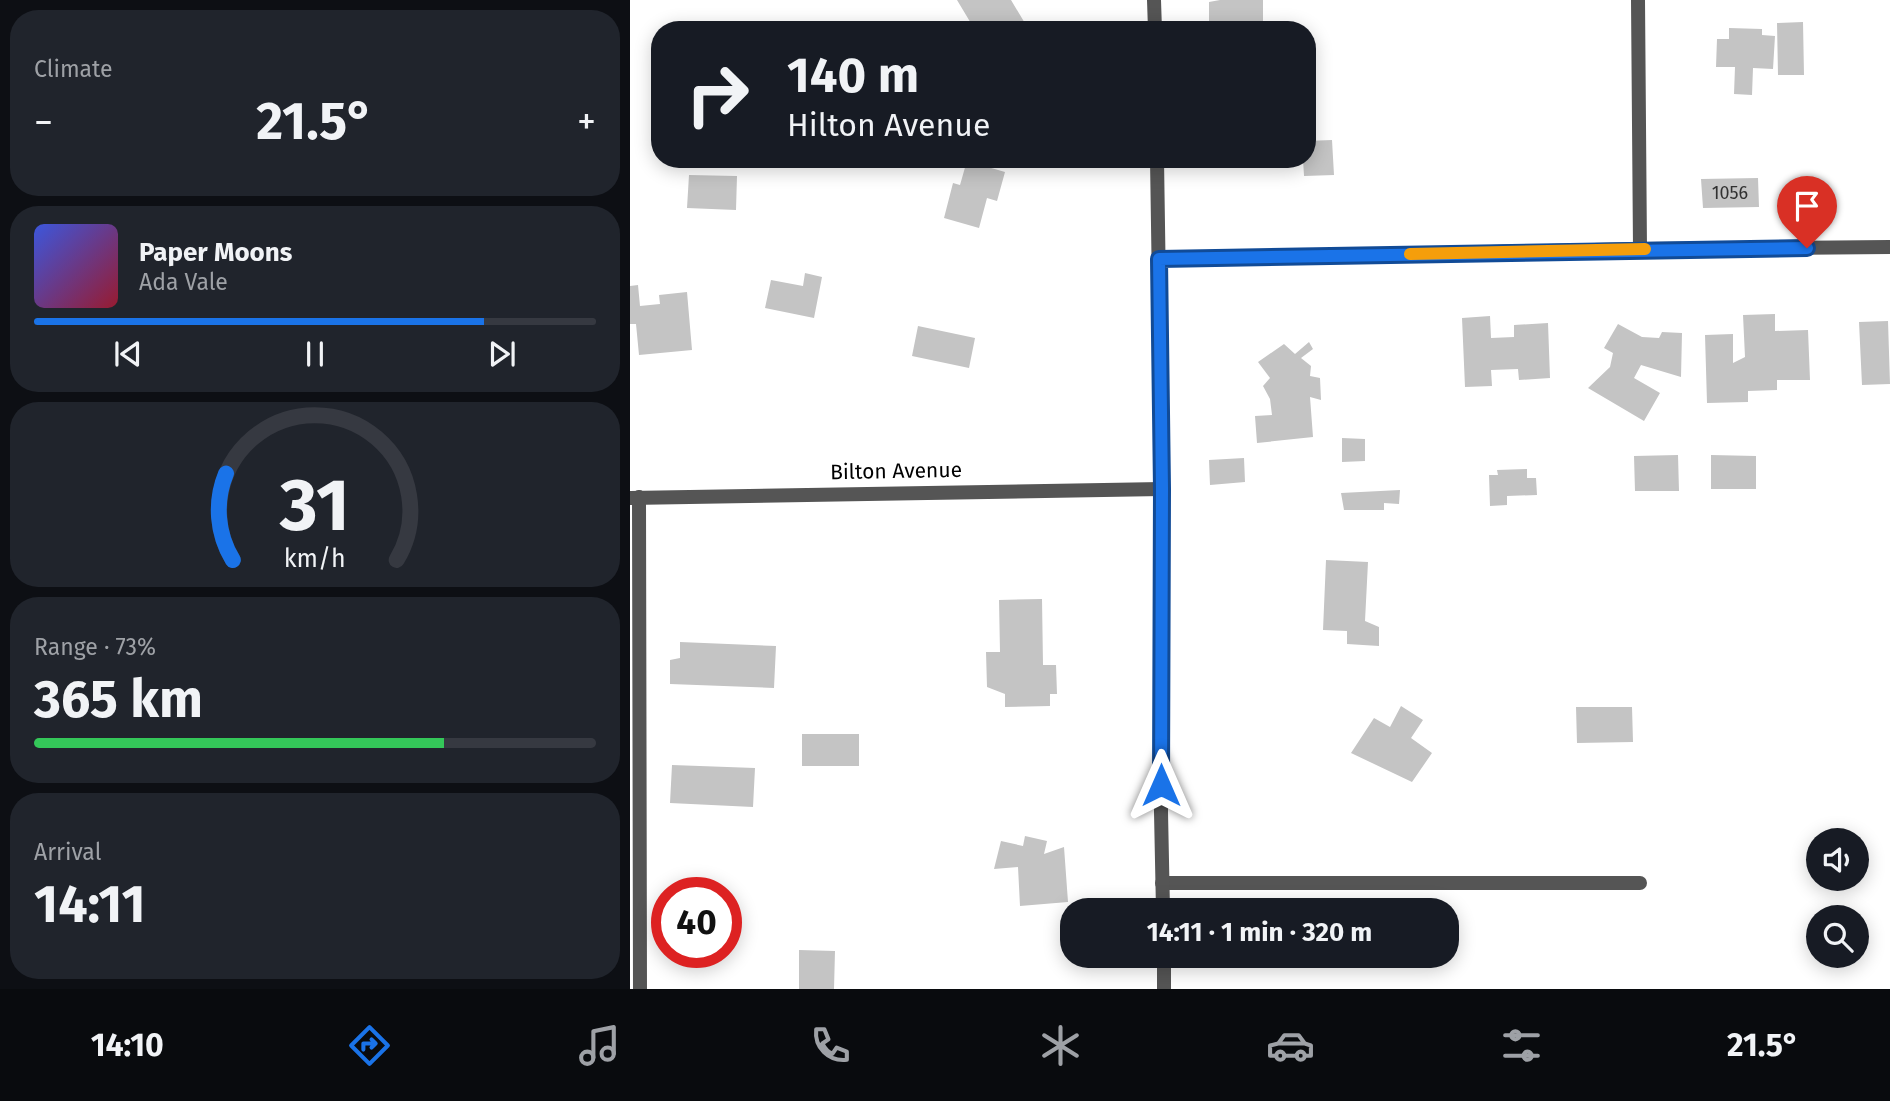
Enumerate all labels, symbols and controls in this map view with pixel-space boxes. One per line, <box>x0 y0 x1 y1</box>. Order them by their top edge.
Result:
text: 140 m <box>787 46 919 105</box>
icon: right <box>672 49 763 140</box>
text: Climate <box>34 55 113 83</box>
text: 21.5° <box>256 90 374 153</box>
text: − <box>34 99 53 145</box>
text: + <box>577 99 596 145</box>
text: Hilton Avenue <box>787 106 990 144</box>
pin <box>1777 176 1837 248</box>
house number: 1056 <box>1712 182 1748 204</box>
icon: arrive <box>1788 187 1826 225</box>
text: Paper Moons <box>139 237 292 268</box>
text: Ada Vale <box>139 268 228 296</box>
icon: previous <box>109 335 147 373</box>
icon: pause <box>296 335 334 373</box>
icon: next <box>483 335 521 373</box>
street label: Bilton Avenue <box>830 457 962 485</box>
text: 31 <box>279 463 350 550</box>
text: km/h <box>284 544 346 574</box>
text: Range · 73% <box>34 633 156 661</box>
text: 365 km <box>34 668 203 731</box>
position arrow <box>1124 748 1198 822</box>
map controls <box>1806 828 1869 968</box>
button: sound <box>1806 828 1869 891</box>
text: Arrival <box>34 838 101 866</box>
text: 14:11 <box>34 873 146 936</box>
speed limit sign: 40 <box>651 877 742 968</box>
button: search <box>1806 905 1869 968</box>
text: 14:11 · 1 min · 320 m <box>1147 917 1372 948</box>
icon: directions <box>345 1021 394 1070</box>
icon: music <box>575 1021 624 1070</box>
icon: phone <box>806 1021 855 1070</box>
icon: climate <box>1036 1021 1085 1070</box>
icon: car <box>1266 1021 1315 1070</box>
icon: filters <box>1497 1021 1546 1070</box>
text: 14:10 <box>91 1026 164 1064</box>
text: 21.5° <box>1727 1026 1799 1064</box>

